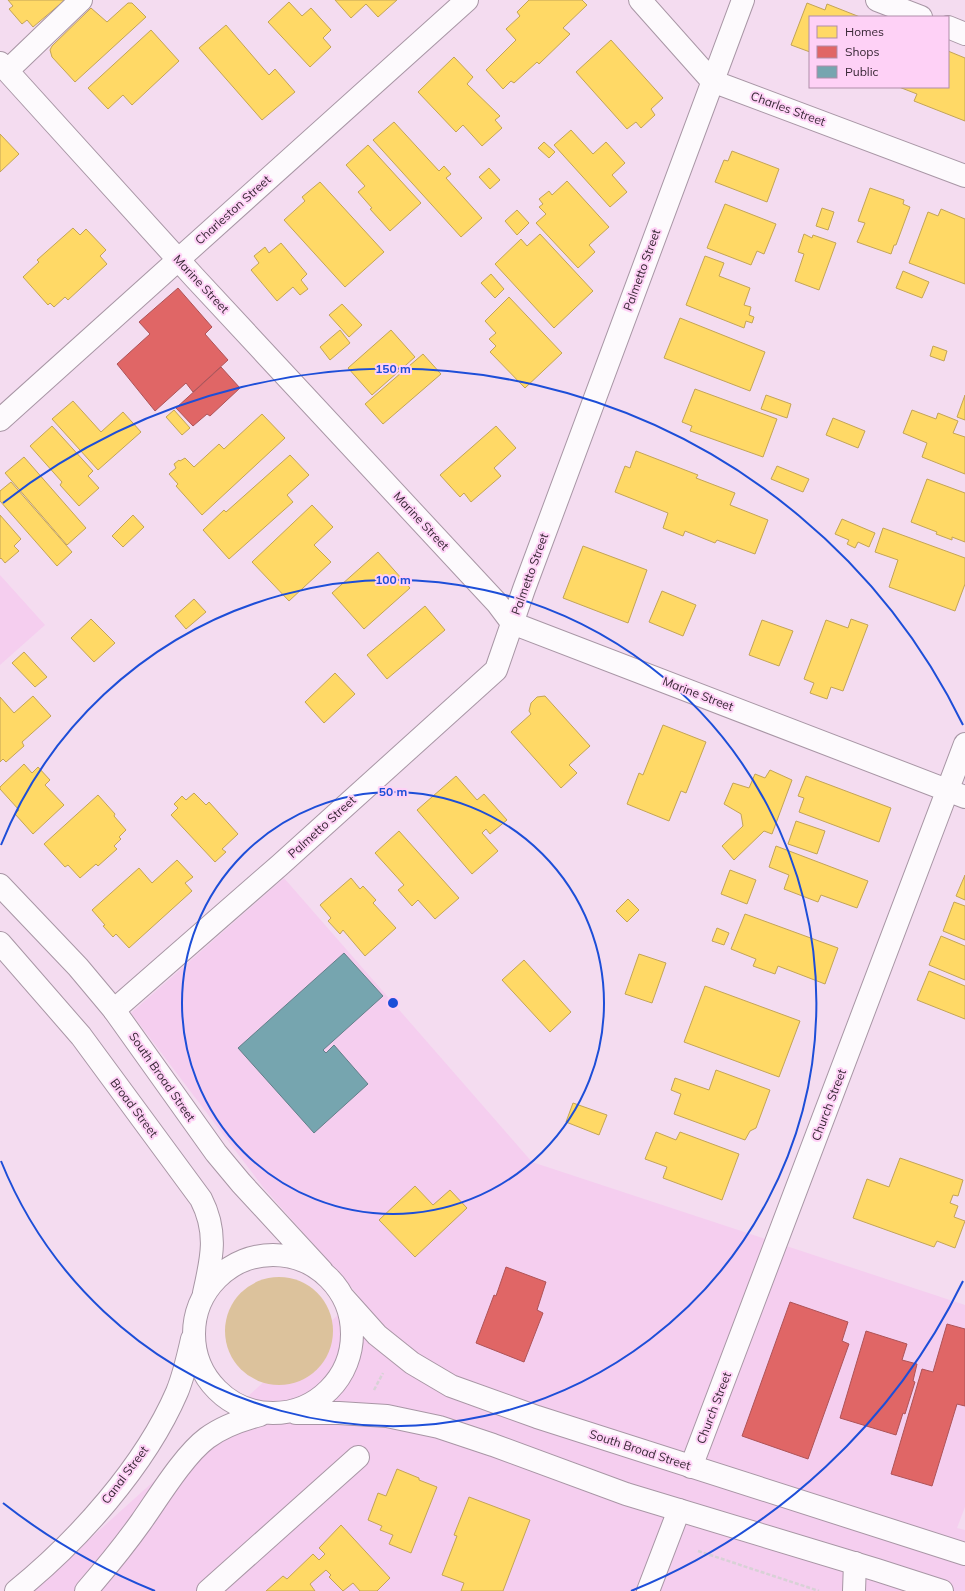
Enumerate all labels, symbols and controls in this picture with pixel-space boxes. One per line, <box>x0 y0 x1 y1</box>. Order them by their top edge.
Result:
legend <box>809 16 949 88</box>
text: Homes <box>845 24 884 39</box>
text: Shops <box>845 44 880 59</box>
text: Public <box>845 64 879 79</box>
street label: Charles Street <box>749 88 828 129</box>
street label: Charleston Street <box>192 172 274 247</box>
street label: Palmetto Street <box>620 227 663 313</box>
street label: Marine Street <box>170 251 232 316</box>
text: 150 m <box>375 361 411 376</box>
street label: Marine Street <box>390 488 452 553</box>
street label: Palmetto Street <box>508 531 551 617</box>
text: 100 m <box>375 572 411 587</box>
street label: Marine Street <box>661 673 736 714</box>
text: 50 m <box>379 784 407 799</box>
street label: Palmetto Street <box>285 792 359 861</box>
centre of rings <box>386 996 400 1010</box>
street label: South Broad Street <box>126 1030 198 1124</box>
street label: Church Street <box>808 1067 849 1143</box>
street label: Broad Street <box>107 1076 161 1140</box>
street label: Church Street <box>693 1370 734 1446</box>
street label: South Broad Street <box>588 1426 693 1473</box>
street label: Canal Street <box>98 1443 151 1507</box>

